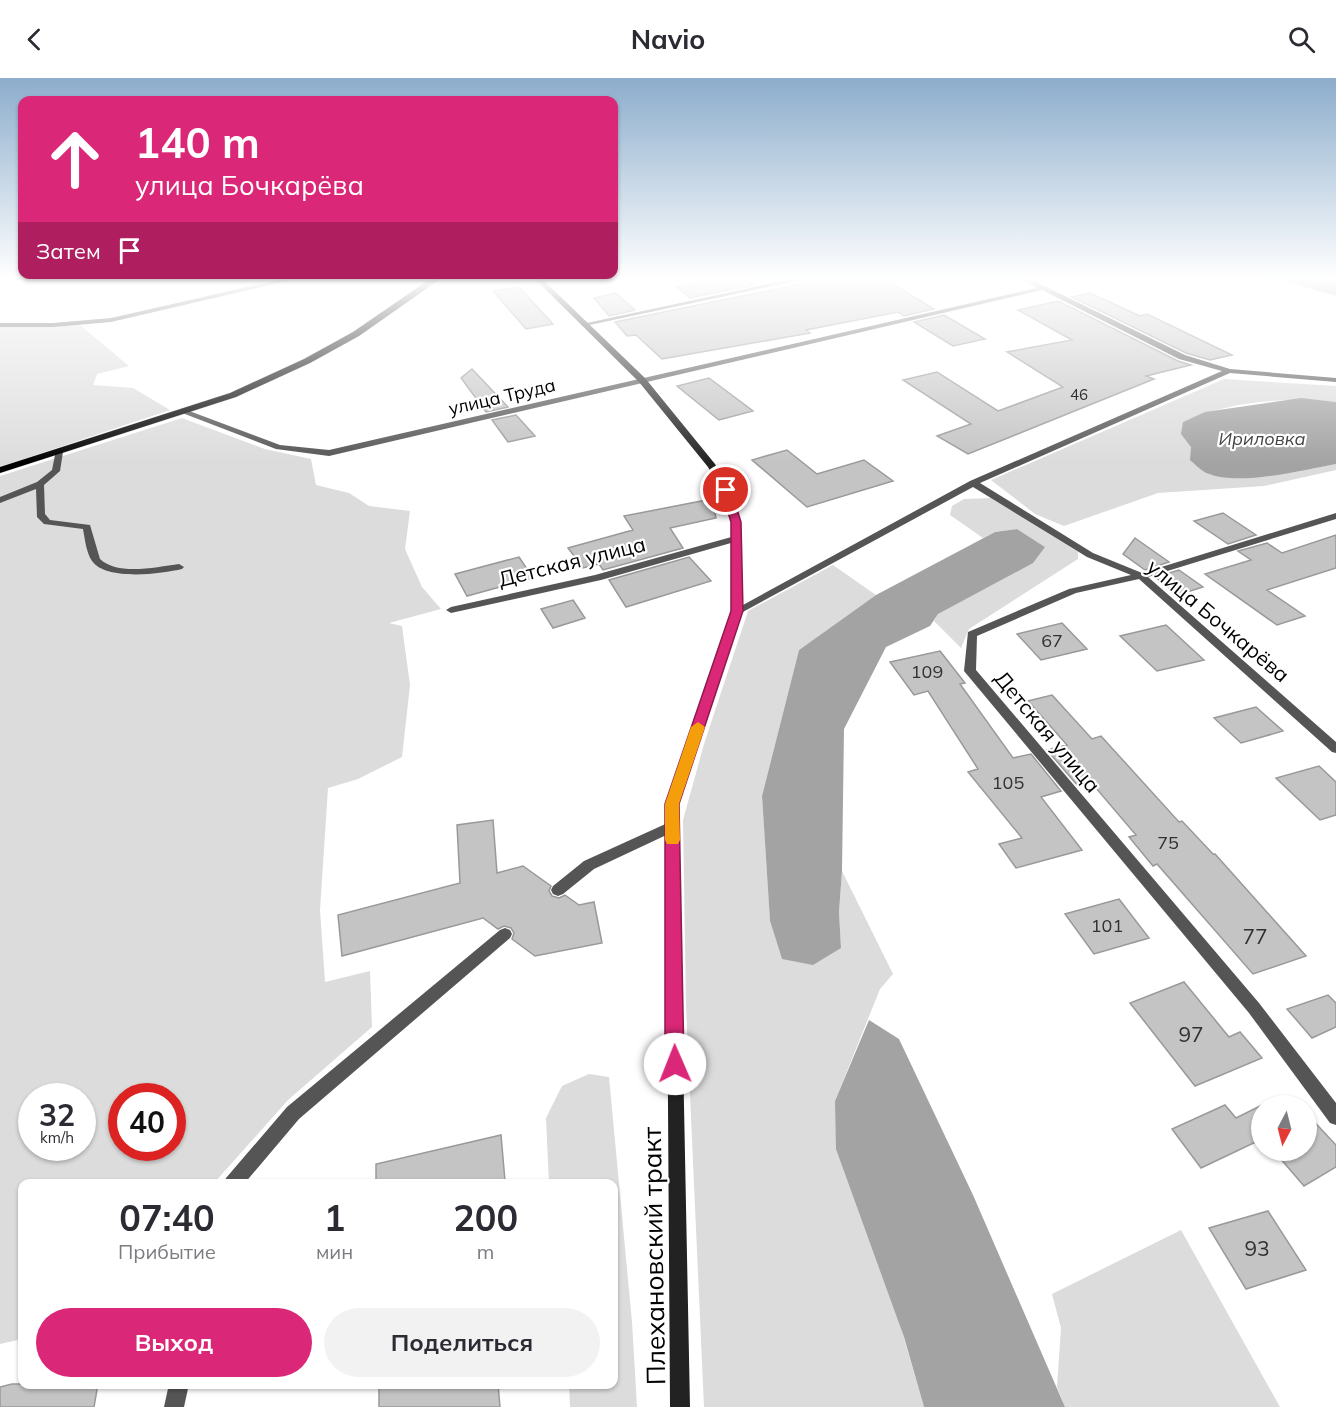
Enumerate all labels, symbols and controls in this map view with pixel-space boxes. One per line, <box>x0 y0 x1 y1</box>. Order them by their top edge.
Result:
text: Navio <box>631 22 705 56</box>
icon: back <box>18 23 51 56</box>
icon: search <box>1285 23 1318 56</box>
text: 140 m <box>135 116 260 169</box>
icon: ahead <box>36 120 114 198</box>
text: улица Бочкарёва <box>135 168 364 202</box>
icon: arrive <box>113 234 146 267</box>
text: Затем <box>36 237 101 265</box>
street label: улица Труда <box>446 373 558 420</box>
house number: 46 <box>1070 385 1088 404</box>
water label: Ириловка <box>1219 427 1305 450</box>
pin <box>700 464 751 515</box>
icon: arrive <box>709 473 742 506</box>
street label: Детская улица <box>495 530 648 592</box>
street label: улица Бочкарёва <box>1142 553 1295 687</box>
house number: 67 <box>1041 629 1063 652</box>
house number: 109 <box>911 660 943 683</box>
street label: Детская улица <box>989 665 1106 798</box>
house number: 105 <box>992 771 1024 794</box>
house number: 75 <box>1157 831 1179 854</box>
house number: 101 <box>1091 914 1123 937</box>
house number: 77 <box>1242 923 1268 949</box>
house number: 97 <box>1178 1021 1204 1047</box>
position arrow <box>643 1032 707 1096</box>
speed limit sign: 40 <box>108 1083 186 1161</box>
north arrow <box>1251 1095 1317 1161</box>
map controls <box>1251 1095 1317 1161</box>
text: 32 <box>39 1096 75 1134</box>
street label: Плехановский тракт <box>635 1126 672 1386</box>
text: km/h <box>40 1128 74 1147</box>
text: 07:40 <box>119 1195 215 1240</box>
text: 1 <box>324 1195 345 1240</box>
text: 200 <box>453 1195 518 1240</box>
house number: 93 <box>1244 1235 1270 1261</box>
text: Прибытие <box>118 1239 216 1264</box>
text: мин <box>316 1239 353 1264</box>
text: m <box>477 1239 494 1264</box>
button: Выход <box>36 1308 312 1377</box>
button: Поделиться <box>324 1308 600 1377</box>

